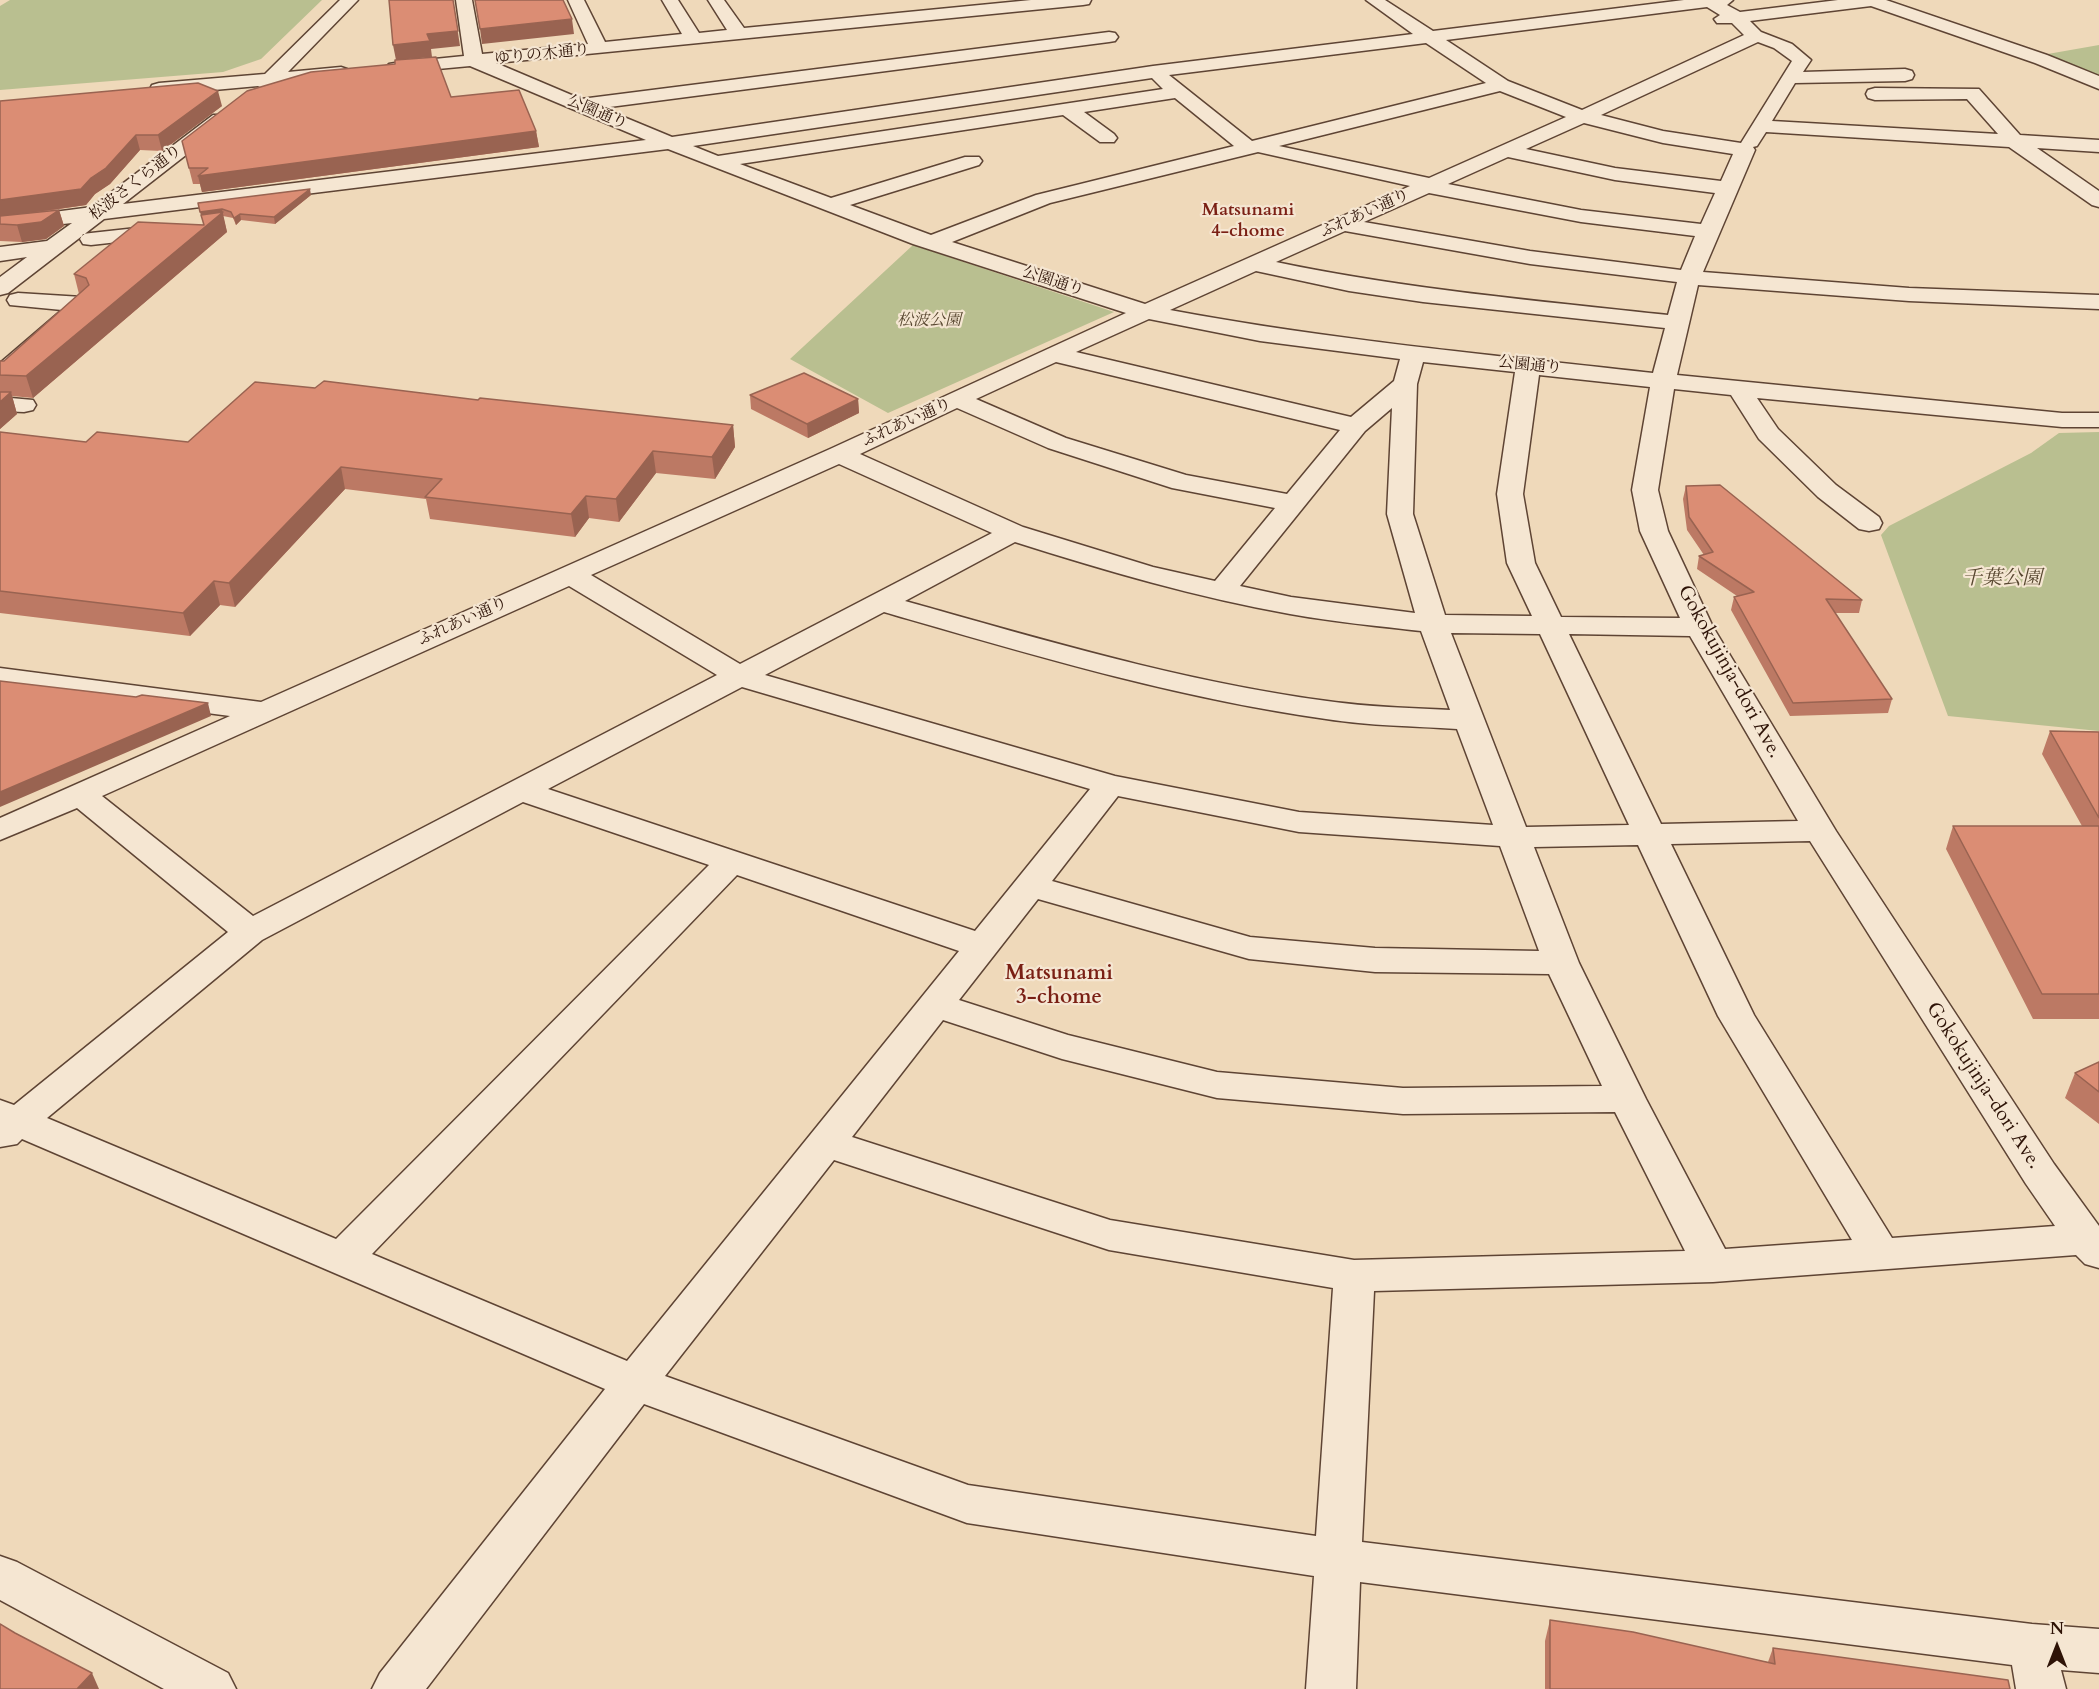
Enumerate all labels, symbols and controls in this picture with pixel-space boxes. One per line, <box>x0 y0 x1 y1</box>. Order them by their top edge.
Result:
street label: ゆりの木通り <box>493 40 591 70</box>
street label: 公園通り <box>564 92 630 134</box>
street label: 松波さくら通り <box>86 141 186 225</box>
street label: ふれあい通り <box>1317 186 1413 242</box>
district label: Matsunami 4-chome <box>1202 200 1294 242</box>
street label: 公園通り <box>1020 263 1086 301</box>
park label: 松波公園 <box>897 311 961 331</box>
street label: 公園通り <box>1497 353 1563 379</box>
street label: ふれあい通り <box>859 395 955 451</box>
park label: 千葉公園 <box>1962 567 2042 591</box>
street label: Gokokujinja-dori Ave. <box>1672 581 1786 763</box>
street label: ふれあい通り <box>415 594 511 650</box>
district label: Matsunami 3-chome <box>1005 961 1113 1011</box>
street label: Gokokujinja-dori Ave. <box>1920 998 2046 1174</box>
north arrow <box>2027 1617 2087 1677</box>
text: N <box>2050 1618 2064 1640</box>

